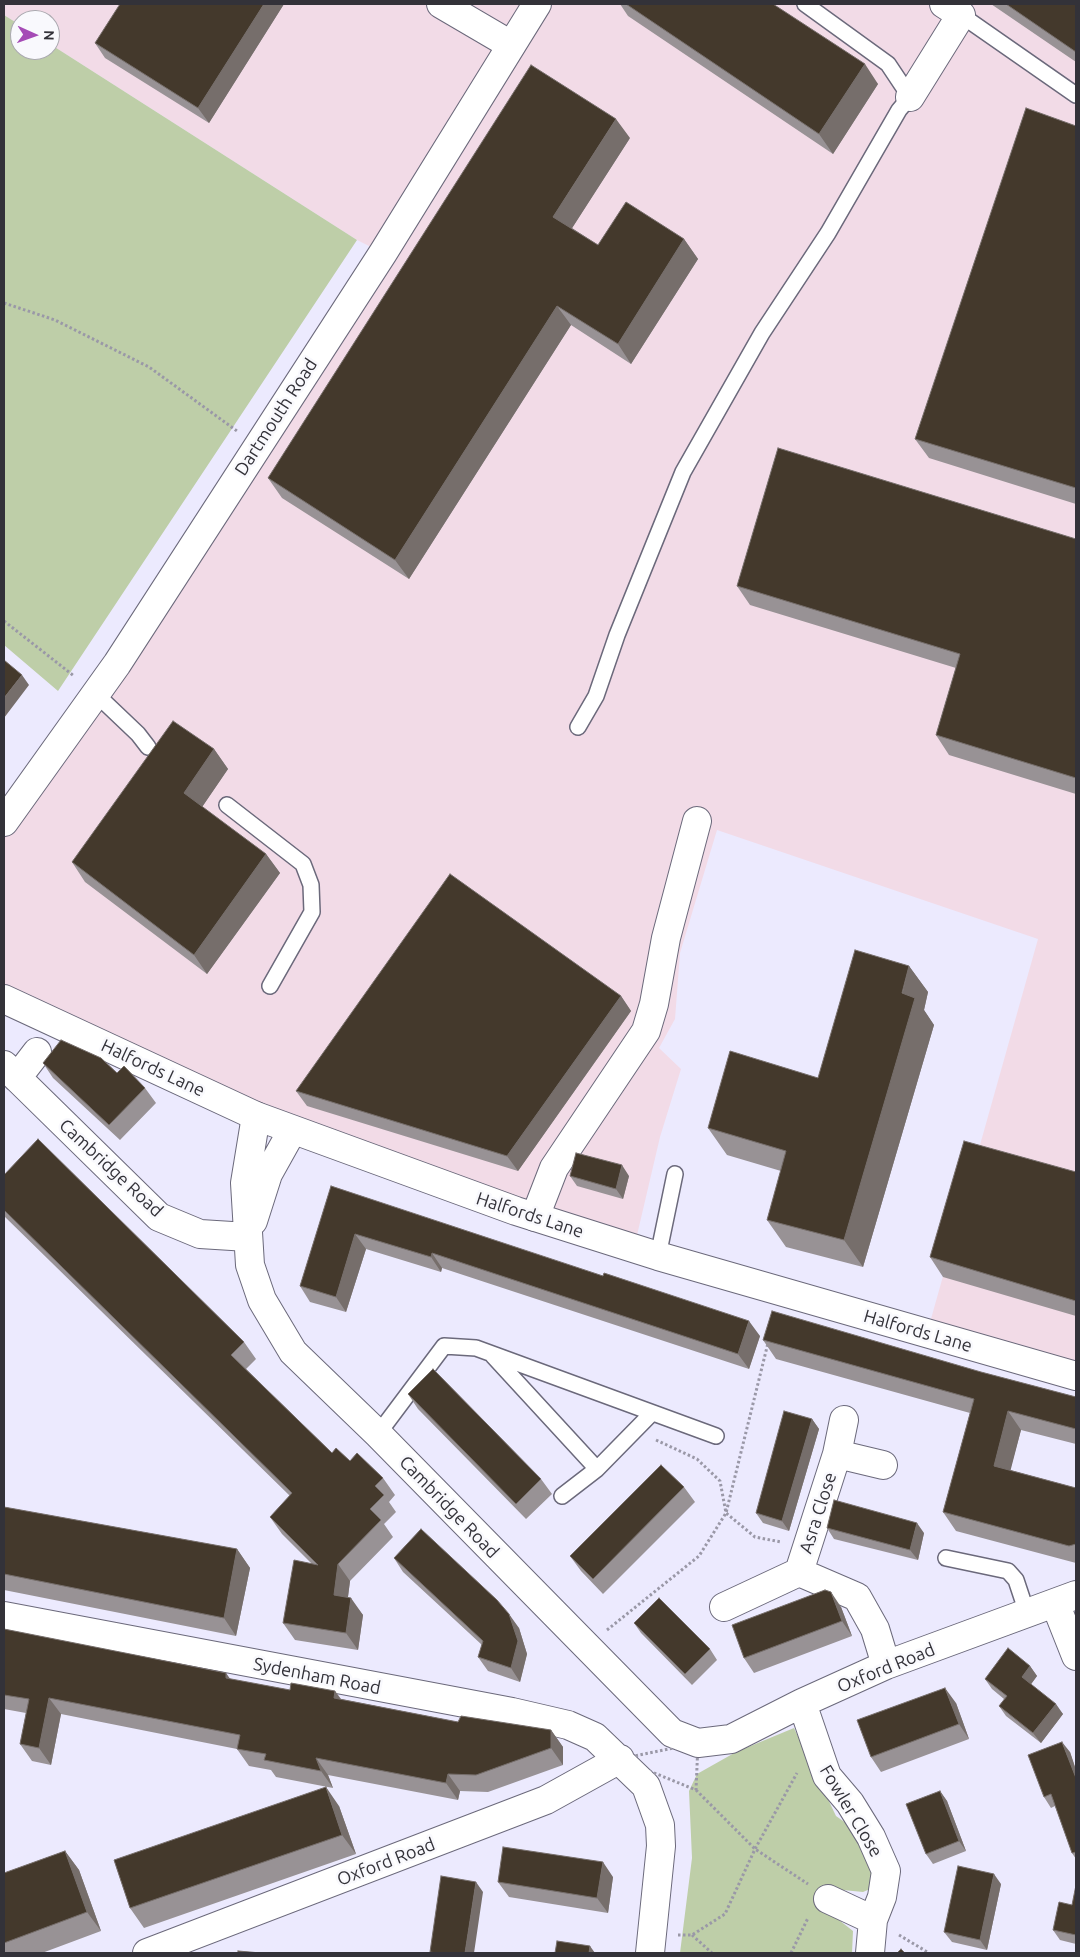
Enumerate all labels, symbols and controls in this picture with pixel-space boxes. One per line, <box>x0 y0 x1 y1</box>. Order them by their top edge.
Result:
north arrow <box>10 10 60 60</box>
text: N <box>41 30 57 41</box>
street label: Dartmouth Road <box>230 354 322 480</box>
street label: Halfords Lane <box>98 1035 208 1101</box>
street label: Cambridge Road <box>55 1114 167 1222</box>
street label: Halfords Lane <box>473 1187 587 1243</box>
street label: Halfords Lane <box>861 1305 975 1357</box>
street label: Cambridge Road <box>395 1451 503 1563</box>
street label: Asra Close <box>795 1470 841 1556</box>
street label: Oxford Road <box>834 1639 938 1697</box>
street label: Sydenham Road <box>251 1653 383 1699</box>
street label: Fowler Close <box>815 1761 887 1861</box>
street label: Oxford Road <box>334 1833 438 1891</box>

